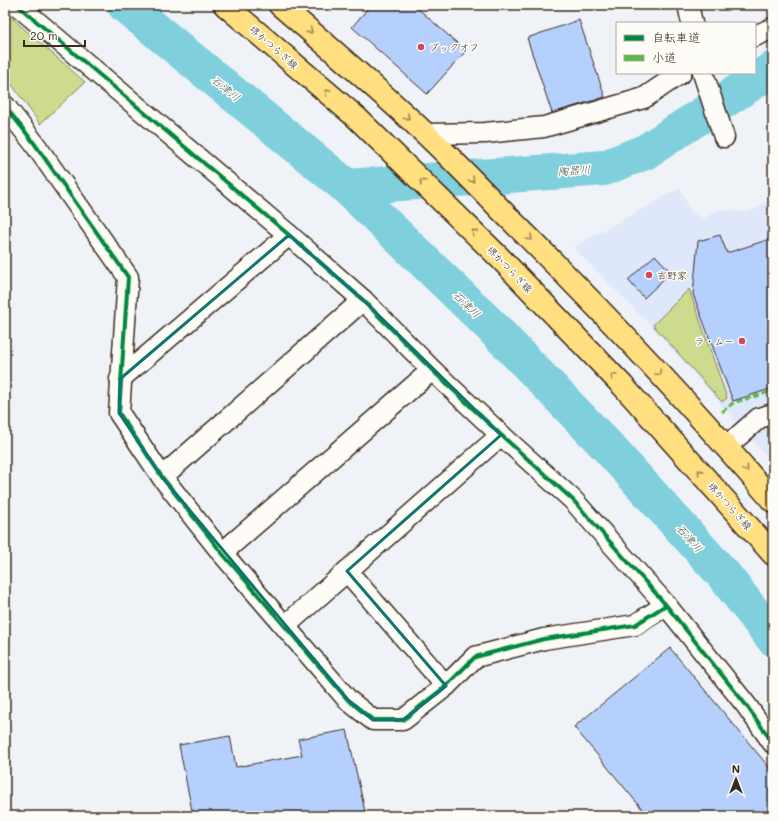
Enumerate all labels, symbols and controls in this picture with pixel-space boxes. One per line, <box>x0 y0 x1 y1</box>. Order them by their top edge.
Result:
scale bar <box>24 22 85 48</box>
street label: 堺かつらぎ線 <box>247 22 301 72</box>
legend <box>616 22 756 74</box>
one-way arrow <box>305 26 312 33</box>
text: 20 m <box>30 27 58 43</box>
text: 自転車道 <box>652 29 700 45</box>
place label: ブックオフ <box>429 40 479 54</box>
marker: ブックオフ <box>416 42 426 52</box>
text: 小道 <box>652 49 676 65</box>
water label: 石津川 <box>208 72 244 104</box>
one-way arrow <box>324 90 332 97</box>
one-way arrow <box>402 112 410 120</box>
water label: 陶器川 <box>557 161 591 179</box>
one-way arrow <box>467 175 475 183</box>
one-way arrow <box>419 179 427 187</box>
one-way arrow <box>471 229 479 237</box>
one-way arrow <box>525 233 533 241</box>
street label: 堺かつらぎ線 <box>484 243 536 295</box>
place label: 吉野家 <box>657 268 687 282</box>
marker: 吉野家 <box>644 270 654 280</box>
water label: 石津川 <box>450 287 484 321</box>
place label: ラ・ムー <box>694 334 734 348</box>
marker: ラ・ムー <box>737 336 747 346</box>
one-way arrow <box>654 368 661 376</box>
one-way arrow <box>610 373 618 381</box>
one-way arrow <box>741 465 748 472</box>
one-way arrow <box>698 470 705 477</box>
street label: 堺かつらぎ線 <box>705 479 755 533</box>
water label: 石津川 <box>673 521 707 555</box>
north arrow <box>716 759 756 799</box>
text: N <box>732 761 740 776</box>

